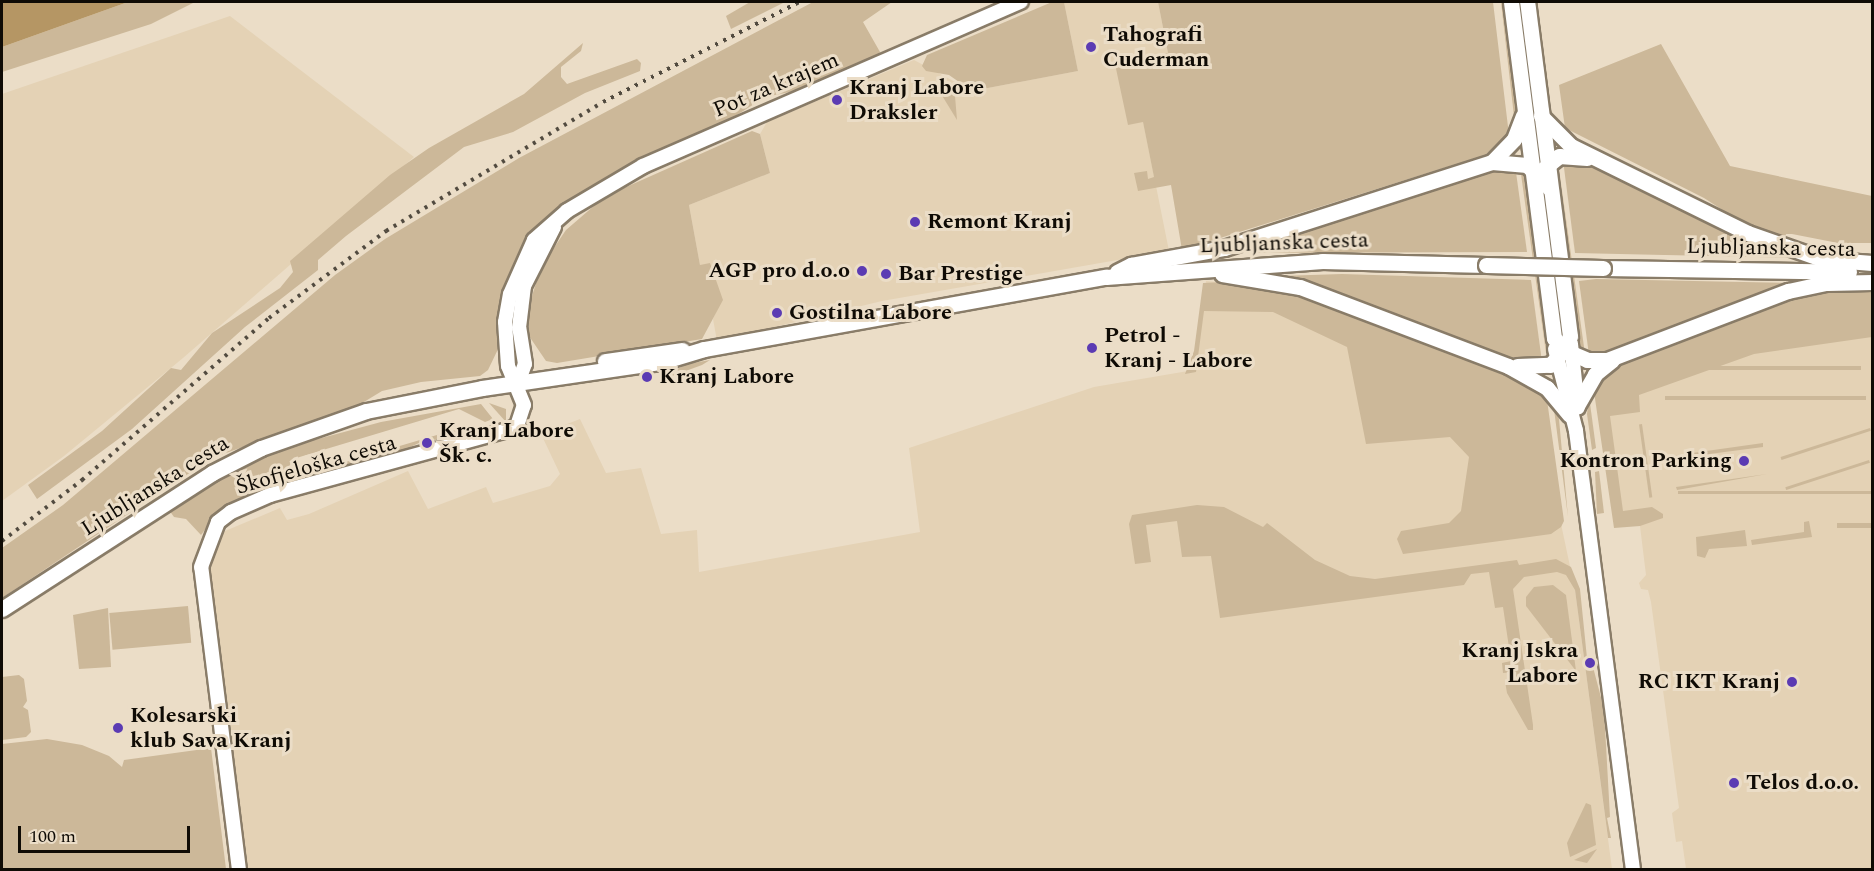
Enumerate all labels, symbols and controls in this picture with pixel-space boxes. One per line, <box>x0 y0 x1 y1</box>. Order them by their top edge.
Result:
place label: Tahografi Cuderman <box>1103 21 1209 72</box>
marker: Tahografi Cuderman <box>1084 40 1098 54</box>
street label: Pot za krajem <box>709 47 843 123</box>
place label: Kranj Labore Draksler <box>849 74 984 125</box>
marker: Kranj Labore Draksler <box>830 93 844 107</box>
place label: Remont Kranj <box>927 209 1072 235</box>
marker: Remont Kranj <box>908 215 922 229</box>
street label: Ljubljanska cesta <box>1199 227 1369 259</box>
street label: Ljubljanska cesta <box>1686 233 1856 263</box>
place label: AGP pro d.o.o <box>708 258 850 284</box>
place label: Bar Prestige <box>898 261 1023 287</box>
marker: AGP pro d.o.o <box>855 264 869 278</box>
marker: Bar Prestige <box>879 267 893 281</box>
place label: Gostilna Labore <box>789 300 952 326</box>
marker: Gostilna Labore <box>770 306 784 320</box>
place label: Petrol - Kranj - Labore <box>1104 322 1253 374</box>
marker: Petrol - Kranj - Labore <box>1085 341 1099 355</box>
place label: Kranj Labore <box>659 364 794 390</box>
marker: Kranj Labore <box>640 370 654 384</box>
place label: Kranj Labore Šk. c. <box>439 417 574 469</box>
street label: Škofjeloška cesta <box>233 429 399 501</box>
street label: Ljubljanska cesta <box>76 430 234 542</box>
marker: Kranj Labore Šk. c. <box>420 436 434 450</box>
place label: Kontron Parking <box>1559 448 1732 474</box>
marker: Kontron Parking <box>1737 454 1751 468</box>
place label: Kranj Iskra Labore <box>1461 637 1578 688</box>
marker: Kranj Iskra Labore <box>1583 656 1597 670</box>
place label: RC IKT Kranj <box>1638 669 1780 695</box>
marker: RC IKT Kranj <box>1785 675 1799 689</box>
place label: Kolesarski klub Sava Kranj <box>130 702 292 754</box>
marker: Kolesarski klub Sava Kranj <box>111 721 125 735</box>
place label: Telos d.o.o. <box>1746 770 1859 796</box>
marker: Telos d.o.o. <box>1727 776 1741 790</box>
scale bar <box>21 814 194 852</box>
text: 100 m <box>29 823 76 850</box>

